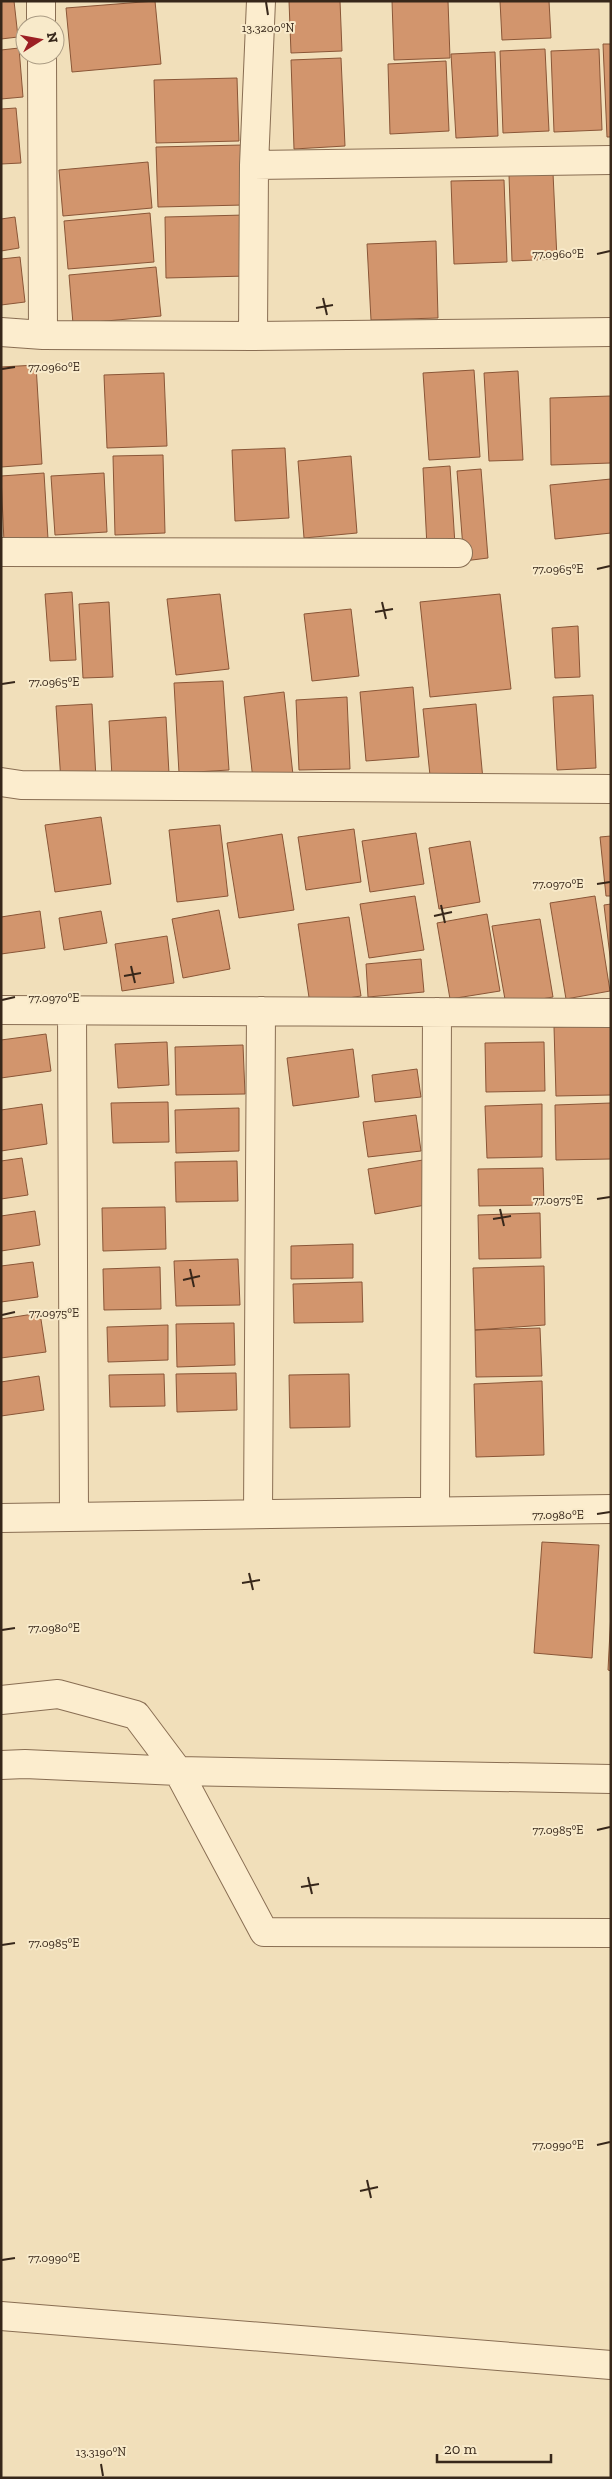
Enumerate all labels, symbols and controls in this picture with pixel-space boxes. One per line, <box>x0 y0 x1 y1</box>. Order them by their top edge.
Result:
north arrow <box>15 15 65 65</box>
text: 13.3200°N <box>242 21 294 35</box>
text: N <box>43 31 62 45</box>
text: 77.0960°E <box>532 247 584 261</box>
text: 77.0960°E <box>28 360 80 374</box>
text: 77.0965°E <box>533 562 583 576</box>
text: 77.0965°E <box>29 675 79 689</box>
text: 77.0970°E <box>533 877 583 891</box>
text: 77.0970°E <box>29 991 79 1005</box>
text: 77.0975°E <box>533 1193 583 1207</box>
text: 77.0975°E <box>29 1306 79 1320</box>
text: 77.0980°E <box>532 1508 584 1522</box>
text: 77.0980°E <box>28 1621 80 1635</box>
text: 77.0985°E <box>533 1823 583 1837</box>
text: 77.0985°E <box>29 1936 79 1950</box>
text: 77.0990°E <box>532 2138 584 2152</box>
text: 77.0990°E <box>28 2251 80 2265</box>
scale bar <box>437 2432 551 2464</box>
text: 20 m <box>444 2440 477 2458</box>
text: 13.3190°N <box>76 2445 126 2459</box>

